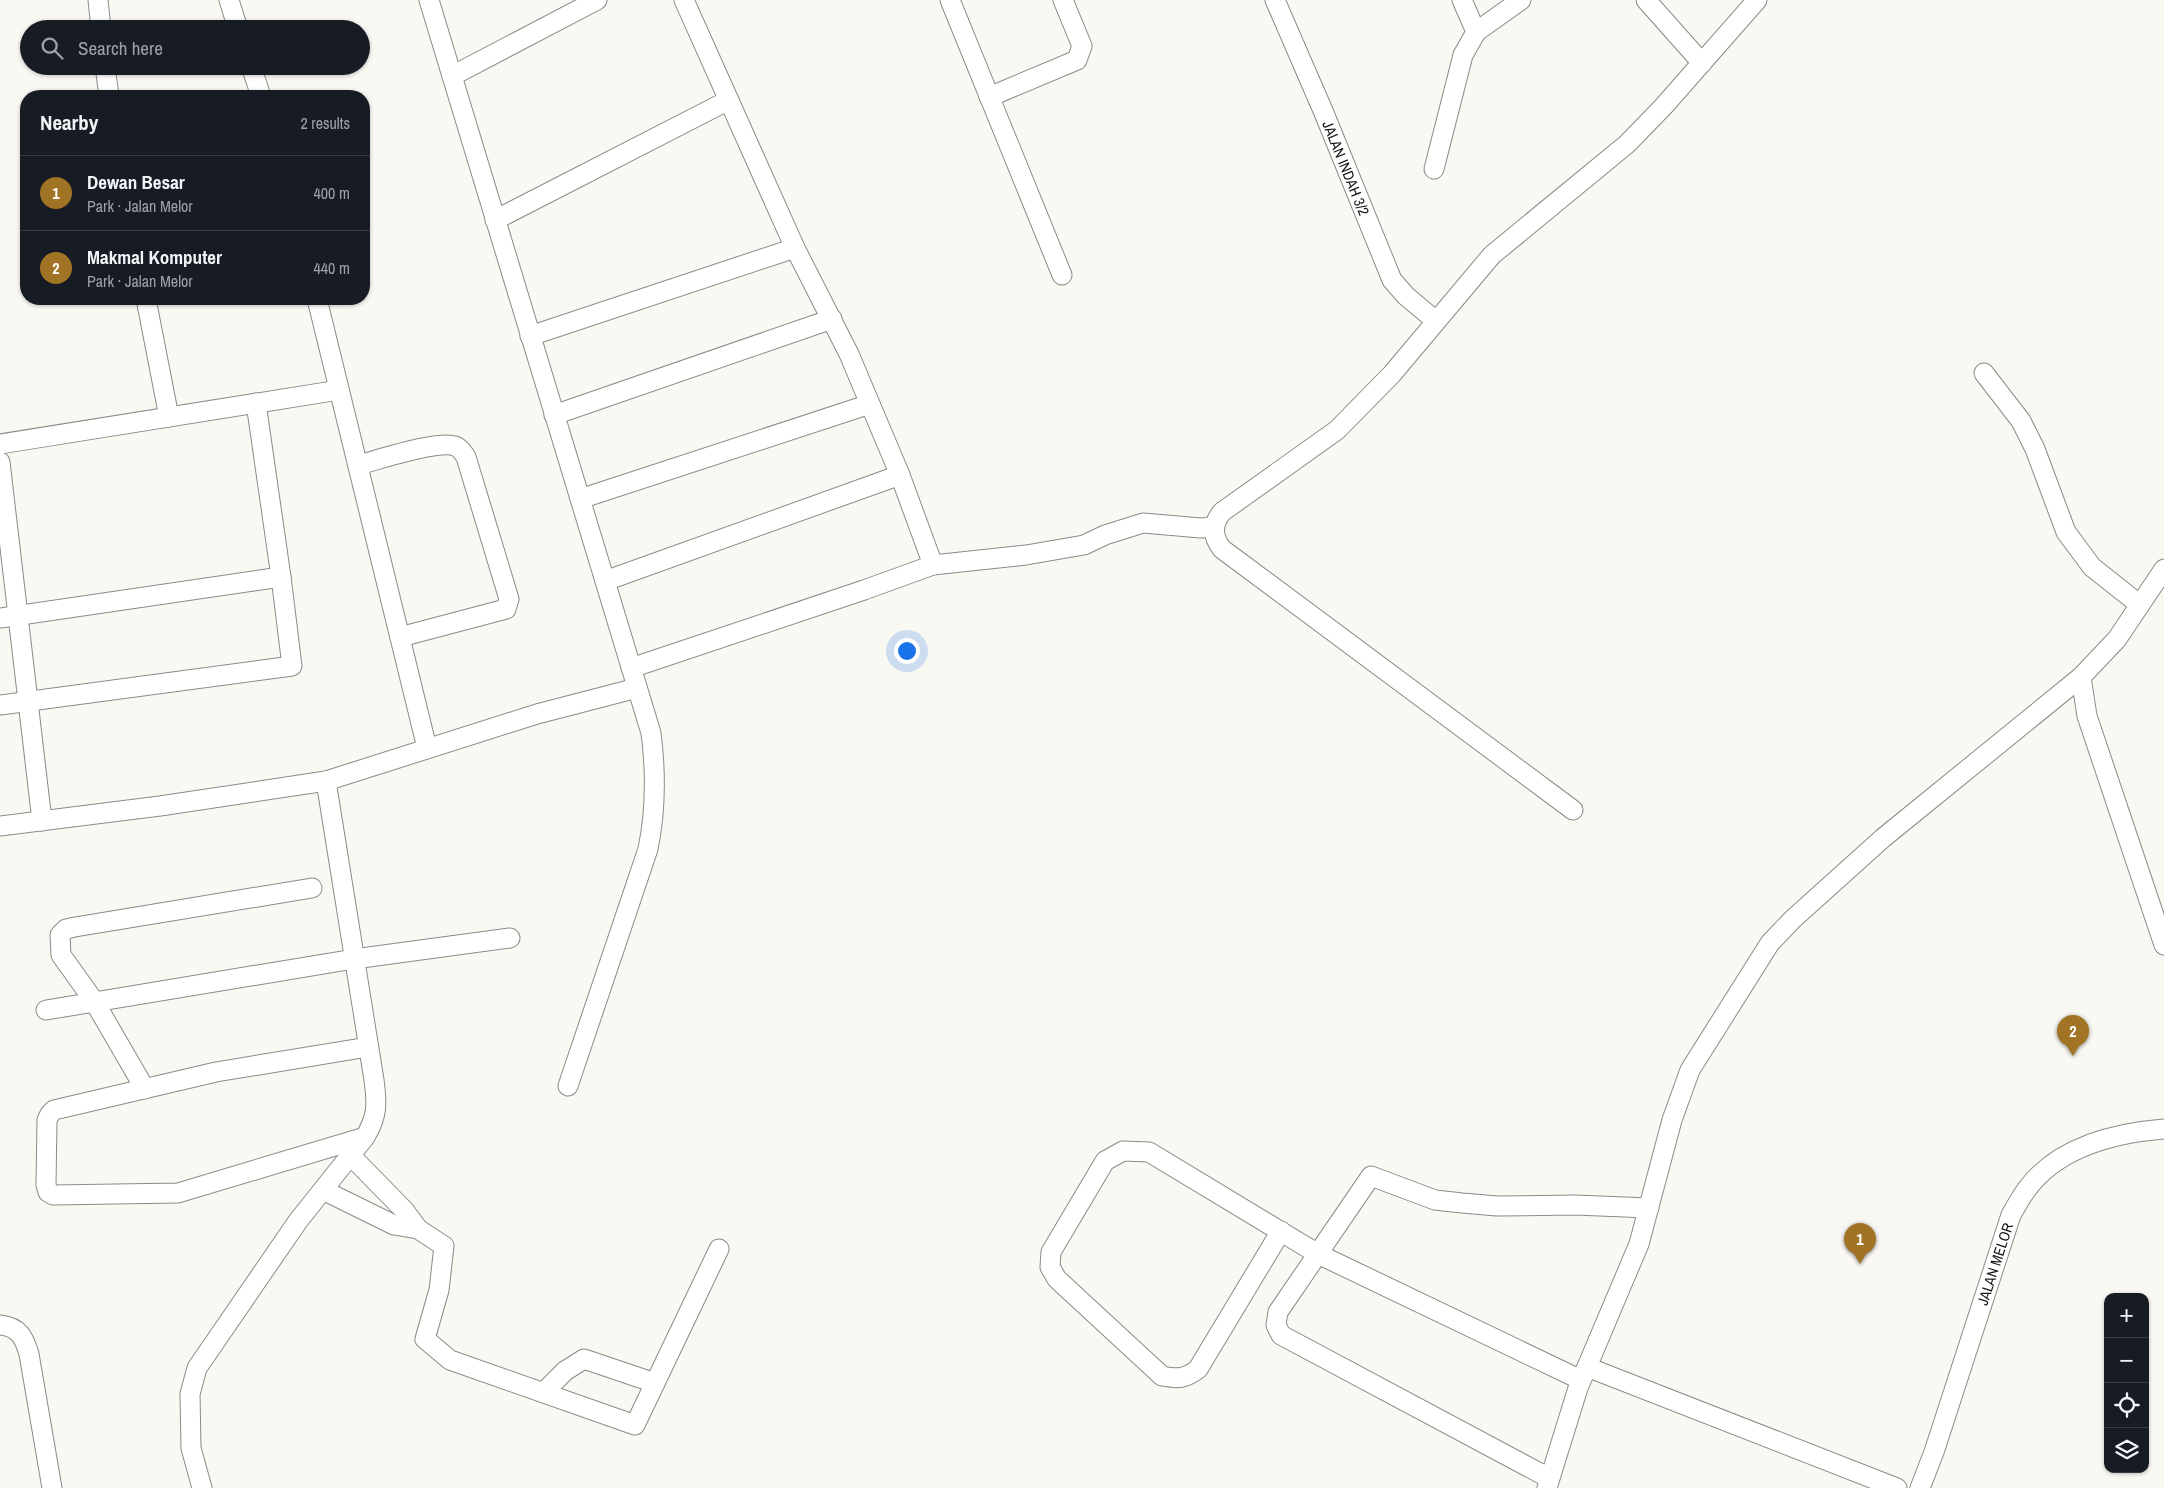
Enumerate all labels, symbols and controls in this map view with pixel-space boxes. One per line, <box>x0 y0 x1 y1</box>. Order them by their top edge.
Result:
search box <box>20 20 370 75</box>
icon: search <box>38 34 66 62</box>
text: Search here <box>78 35 163 61</box>
text: Nearby <box>40 108 98 137</box>
text: 2 results <box>300 112 350 134</box>
street label: JALAN INDAH 3/2 <box>1317 117 1375 219</box>
text: Dewan Besar <box>87 169 185 195</box>
text: 1 <box>52 182 60 204</box>
text: 400 m <box>314 182 350 204</box>
text: Park · Jalan Melor <box>87 195 193 217</box>
text: Makmal Komputer <box>87 244 222 270</box>
text: 2 <box>52 257 60 279</box>
text: 440 m <box>314 257 350 279</box>
text: Park · Jalan Melor <box>87 270 193 292</box>
your location <box>894 638 920 664</box>
pin: 2 <box>2057 1015 2089 1056</box>
street label: JALAN MELOR <box>1972 1220 2018 1308</box>
pin: 1 <box>1844 1223 1876 1264</box>
map controls <box>2104 1293 2149 1473</box>
button: + <box>2104 1293 2149 1338</box>
button: − <box>2104 1338 2149 1383</box>
button: locate <box>2104 1383 2149 1428</box>
button: layers <box>2104 1428 2149 1473</box>

